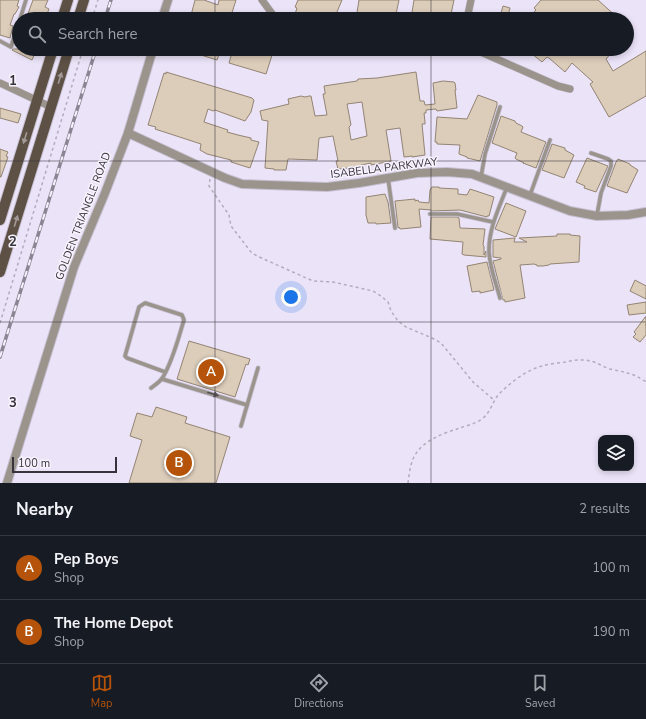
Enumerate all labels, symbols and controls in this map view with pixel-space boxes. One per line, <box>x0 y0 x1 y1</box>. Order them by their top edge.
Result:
search box <box>12 12 634 56</box>
icon: search <box>26 23 48 45</box>
text: Search here <box>58 24 138 44</box>
text: 1 <box>9 72 17 90</box>
one-way arrow <box>57 72 63 84</box>
one-way arrow <box>22 132 28 144</box>
street label: GOLDEN TRIANGLE ROAD <box>52 150 114 282</box>
street label: ISABELLA PARKWAY <box>330 154 439 182</box>
one-way arrow <box>13 215 19 227</box>
text: 2 <box>9 233 17 251</box>
your location <box>281 287 301 307</box>
pin: A <box>198 357 224 387</box>
one-way arrow <box>207 391 219 397</box>
text: 3 <box>9 394 17 412</box>
map controls <box>598 435 634 471</box>
button: layers <box>598 435 634 471</box>
pin: B <box>166 448 192 478</box>
scale bar <box>12 455 117 474</box>
text: 100 m <box>18 456 50 471</box>
text: Nearby <box>16 498 73 521</box>
text: 2 results <box>579 500 630 518</box>
text: Pep Boys <box>54 549 118 569</box>
text: A <box>24 559 34 577</box>
text: 100 m <box>592 559 630 577</box>
text: Shop <box>54 569 84 587</box>
text: The Home Depot <box>54 613 173 633</box>
text: B <box>25 623 33 641</box>
text: 190 m <box>592 623 630 641</box>
text: Shop <box>54 633 84 651</box>
tab: Map <box>91 672 113 711</box>
tab: Directions <box>294 672 344 711</box>
tab: Saved <box>525 672 555 711</box>

